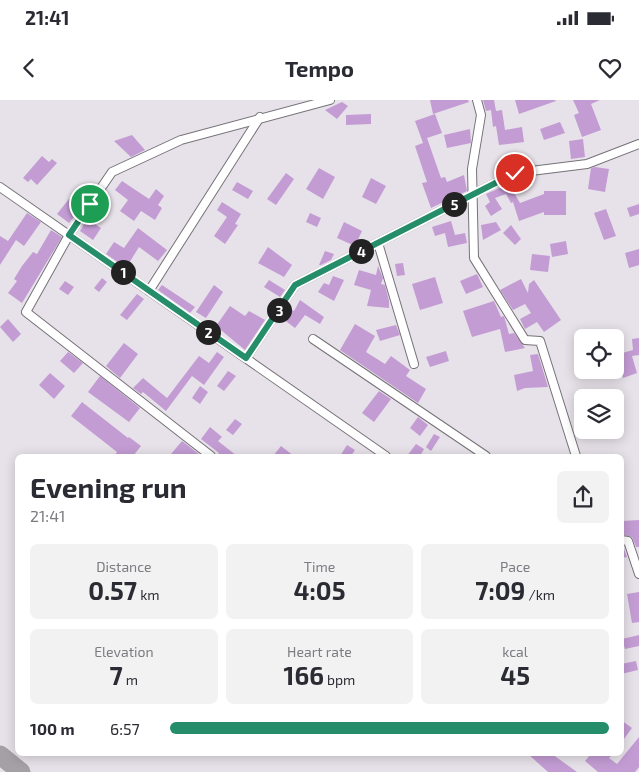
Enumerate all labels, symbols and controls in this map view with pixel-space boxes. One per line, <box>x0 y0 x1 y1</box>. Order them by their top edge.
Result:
text: 21:41 <box>25 6 69 29</box>
icon: back <box>15 54 43 82</box>
icon: heart <box>596 54 624 82</box>
text: Tempo <box>285 55 354 81</box>
pin <box>494 152 536 194</box>
icon: check <box>501 159 529 187</box>
pin <box>69 183 111 225</box>
icon: arrive <box>76 190 104 218</box>
pin: 5 <box>442 192 466 216</box>
text: 5 <box>451 196 458 213</box>
pin: 4 <box>348 238 374 264</box>
text: 4 <box>357 243 366 260</box>
pin: 1 <box>110 260 136 284</box>
text: 1 <box>120 264 127 281</box>
pin: 3 <box>266 298 292 322</box>
text: 3 <box>276 302 283 319</box>
pin: 2 <box>196 320 220 344</box>
text: 2 <box>204 324 213 341</box>
map controls <box>574 329 624 439</box>
button: locate <box>574 329 624 379</box>
button: layers <box>574 389 624 439</box>
text: Evening run <box>30 470 187 504</box>
button: share <box>557 471 609 523</box>
text: 21:41 <box>30 506 65 525</box>
text: Distance <box>96 558 151 575</box>
text: Time <box>304 558 335 575</box>
text: Pace <box>500 558 530 575</box>
text: 0.57 <box>88 575 137 605</box>
text: 4:05 <box>294 575 345 605</box>
text: 7:09 <box>475 575 525 605</box>
text: km <box>137 586 160 603</box>
text: /km <box>525 586 555 603</box>
text: Elevation <box>94 643 154 660</box>
text: Heart rate <box>287 643 352 660</box>
text: kcal <box>502 643 528 660</box>
text: 7 <box>110 660 123 690</box>
text: 166 <box>284 660 324 690</box>
text: 45 <box>500 660 530 690</box>
text: m <box>123 671 138 688</box>
text: bpm <box>324 671 355 688</box>
text: 100 m <box>30 719 75 738</box>
text: 6:57 <box>110 719 140 738</box>

